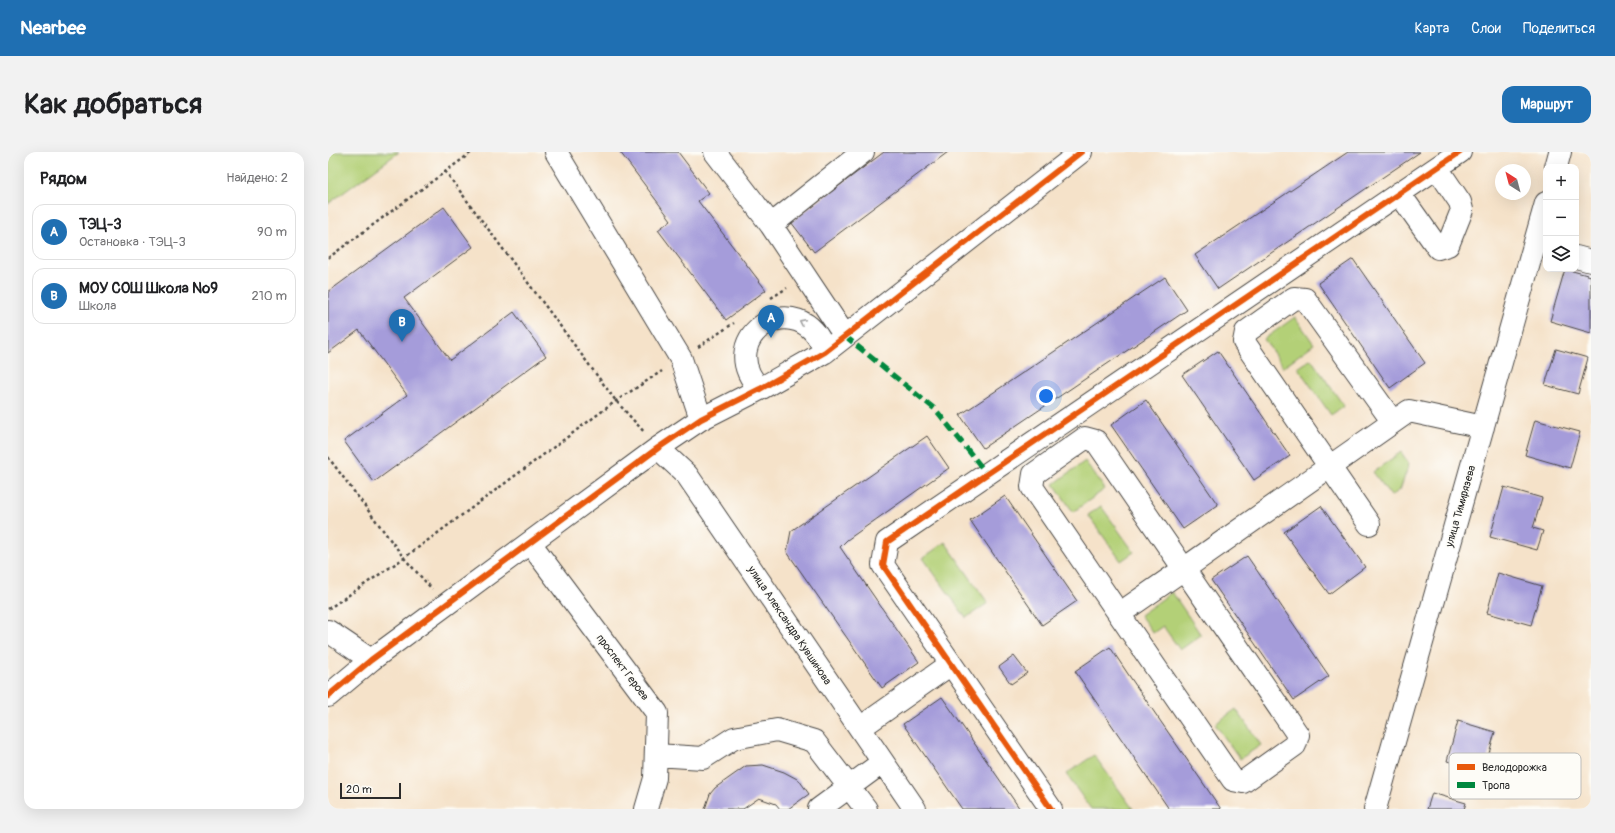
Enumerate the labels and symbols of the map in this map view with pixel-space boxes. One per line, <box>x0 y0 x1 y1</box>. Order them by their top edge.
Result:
north arrow <box>1495 164 1531 200</box>
pin: A <box>758 305 784 338</box>
pin: B <box>389 309 415 342</box>
one-way arrow <box>799 319 806 327</box>
your location <box>1036 386 1056 406</box>
street label: улица Тимирязева <box>1442 464 1478 550</box>
street label: улица Александра Кувшинова <box>744 563 834 687</box>
street label: проспект Героев <box>593 632 652 703</box>
legend <box>1449 753 1581 799</box>
text: Велодорожка <box>1482 761 1547 774</box>
text: Тропа <box>1482 779 1510 792</box>
scale bar <box>340 781 401 800</box>

